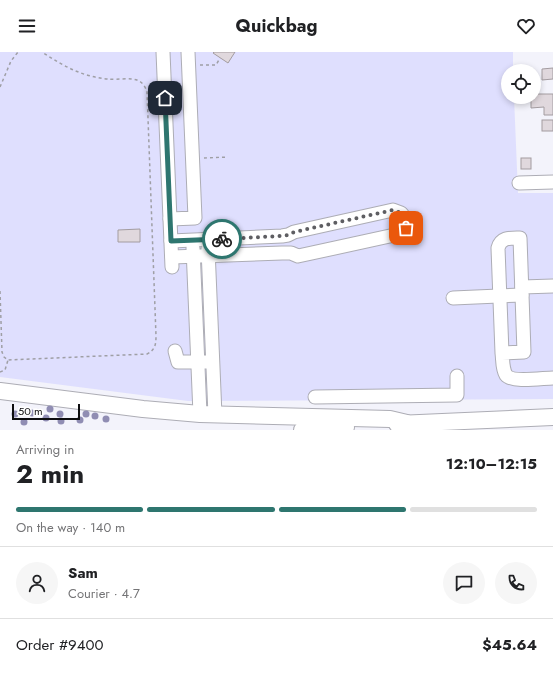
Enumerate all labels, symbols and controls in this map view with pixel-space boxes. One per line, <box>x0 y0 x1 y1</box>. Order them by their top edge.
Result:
text: Quickbag <box>236 13 317 39</box>
icon: menu <box>16 15 38 37</box>
icon: heart <box>515 15 537 37</box>
map controls <box>501 64 541 104</box>
button: locate <box>501 64 541 104</box>
pin <box>148 81 182 115</box>
icon: home <box>154 87 176 109</box>
pin <box>389 211 423 245</box>
icon: bag <box>395 217 417 239</box>
courier <box>202 219 242 259</box>
icon: bike <box>211 228 233 250</box>
scale bar <box>12 402 80 421</box>
text: 50 m <box>18 403 43 419</box>
text: Arriving in <box>16 440 74 459</box>
text: 12:10–12:15 <box>446 453 537 475</box>
text: 2 min <box>16 455 84 493</box>
text: On the way · 140 m <box>16 518 125 537</box>
button: person <box>16 562 58 604</box>
text: Sam <box>68 562 98 584</box>
button: chat <box>443 562 485 604</box>
button: phone <box>495 562 537 604</box>
text: Courier · 4.7 <box>68 584 140 603</box>
text: Order #9400 <box>16 634 103 656</box>
text: $45.64 <box>482 634 537 656</box>

